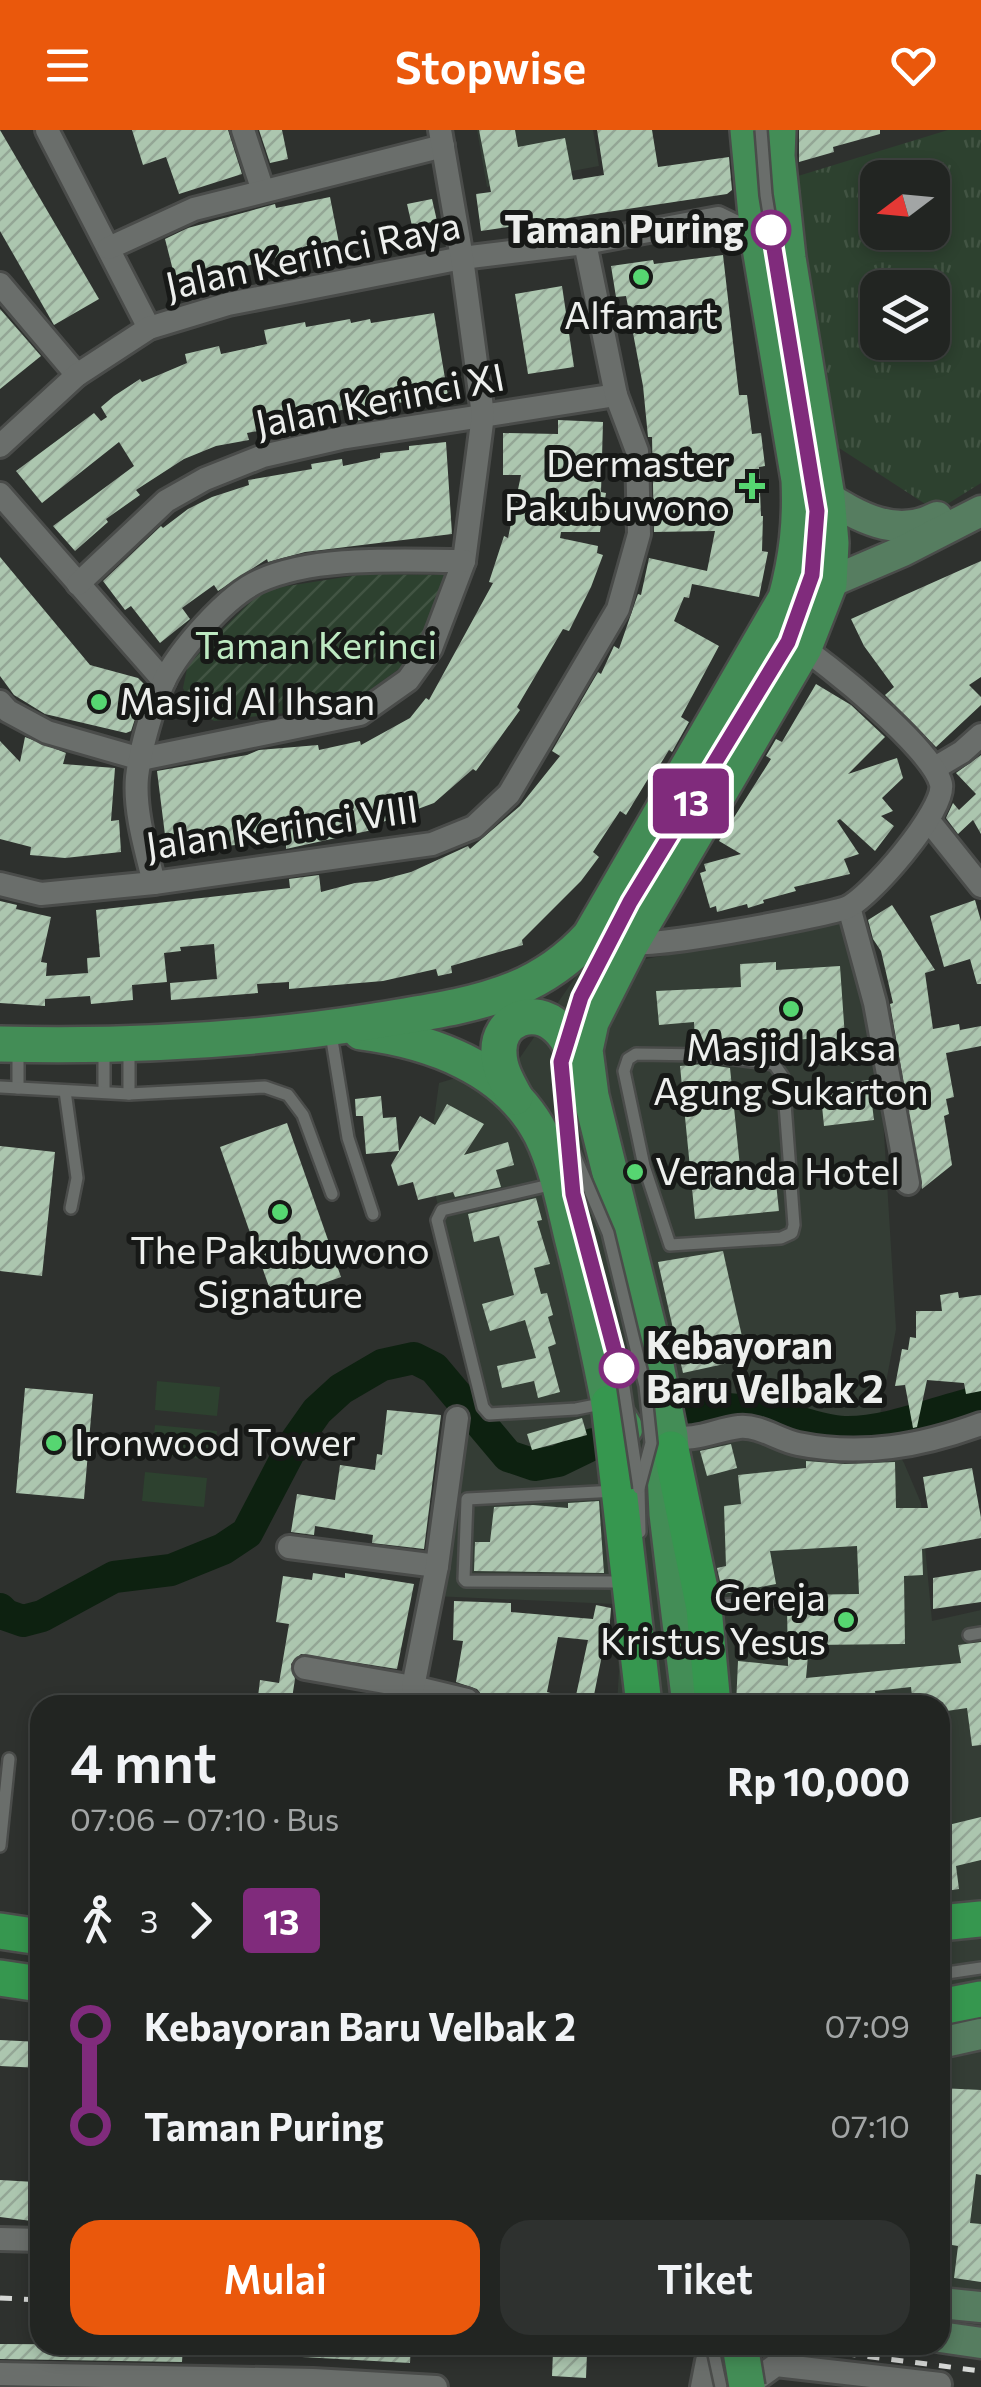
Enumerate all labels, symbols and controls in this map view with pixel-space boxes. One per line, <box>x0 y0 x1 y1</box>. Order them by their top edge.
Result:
icon: menu <box>40 38 95 93</box>
text: Stopwise <box>395 38 586 93</box>
icon: heart <box>886 38 941 93</box>
north arrow <box>860 160 950 250</box>
map controls <box>860 160 950 360</box>
street label: Jalan Kerinci Raya <box>161 199 464 308</box>
place label: Taman Puring <box>504 204 744 251</box>
marker: Taman Puring <box>752 211 790 249</box>
marker: Alfamart <box>630 266 652 288</box>
button: layers <box>860 270 950 360</box>
place label: Alfamart <box>564 290 718 337</box>
street label: Jalan Kerinci XI <box>251 351 508 446</box>
place label: Dermaster Pakubuwono <box>504 438 730 529</box>
marker: Dermaster Pakubuwono <box>739 473 765 499</box>
park label: Taman Kerinci <box>195 620 437 667</box>
place label: Masjid Al Ihsan <box>119 676 375 723</box>
marker: Masjid Al Ihsan <box>88 691 110 713</box>
line badge: 13 <box>646 768 736 834</box>
text: 13 <box>673 780 709 823</box>
street label: Jalan Kerinci VIII <box>143 783 421 868</box>
marker: Masjid Jaksa Agung Sukarton <box>780 998 802 1020</box>
place label: Masjid Jaksa Agung Sukarton <box>653 1022 929 1113</box>
place label: Veranda Hotel <box>655 1146 900 1193</box>
marker: Veranda Hotel <box>624 1161 646 1183</box>
marker: The Pakubuwono Signature <box>269 1201 291 1223</box>
place label: The Pakubuwono Signature <box>130 1225 430 1316</box>
place label: Kebayoran Baru Velbak 2 <box>646 1320 884 1411</box>
marker: Kebayoran Baru Velbak 2 <box>600 1349 638 1387</box>
place label: Ironwood Tower <box>74 1417 356 1464</box>
marker: Ironwood Tower <box>43 1432 65 1454</box>
place label: Gereja Kristus Yesus <box>600 1572 826 1663</box>
marker: Gereja Kristus Yesus <box>835 1609 857 1631</box>
text: 4 mnt <box>70 1727 217 1794</box>
text: Rp 10,000 <box>727 1757 910 1804</box>
text: 07:06 – 07:10 · Bus <box>70 1798 339 1838</box>
icon: walk <box>70 1893 125 1948</box>
icon: forward <box>173 1893 228 1948</box>
text: 13 <box>263 1899 300 1942</box>
text: 3 <box>140 1900 158 1940</box>
text: Kebayoran Baru Velbak 2 <box>144 2002 576 2049</box>
text: 07:09 <box>824 2005 910 2045</box>
text: Taman Puring <box>144 2102 384 2149</box>
text: 07:10 <box>830 2105 910 2145</box>
button: Mulai <box>70 2220 480 2335</box>
button: Tiket <box>500 2220 910 2335</box>

